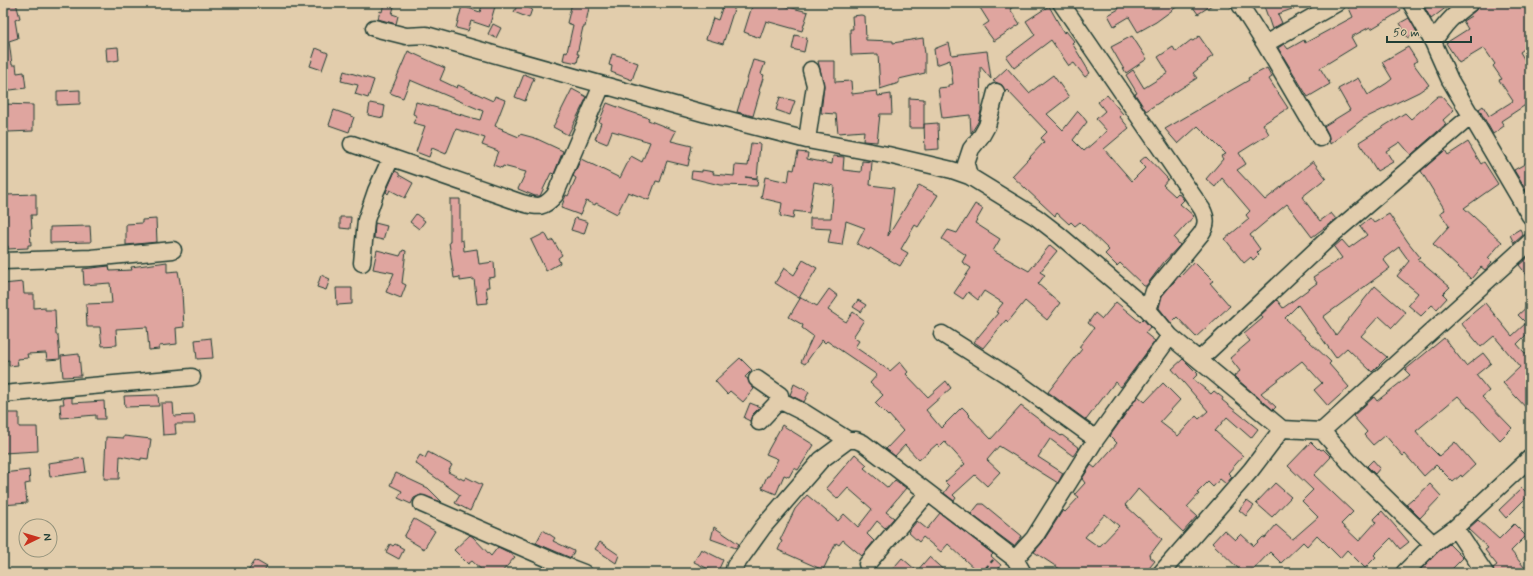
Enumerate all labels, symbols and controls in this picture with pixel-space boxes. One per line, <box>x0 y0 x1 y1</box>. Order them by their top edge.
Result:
scale bar <box>1387 18 1471 44</box>
text: 50 m <box>1393 25 1420 41</box>
north arrow <box>18 518 58 558</box>
text: N <box>40 533 54 541</box>

